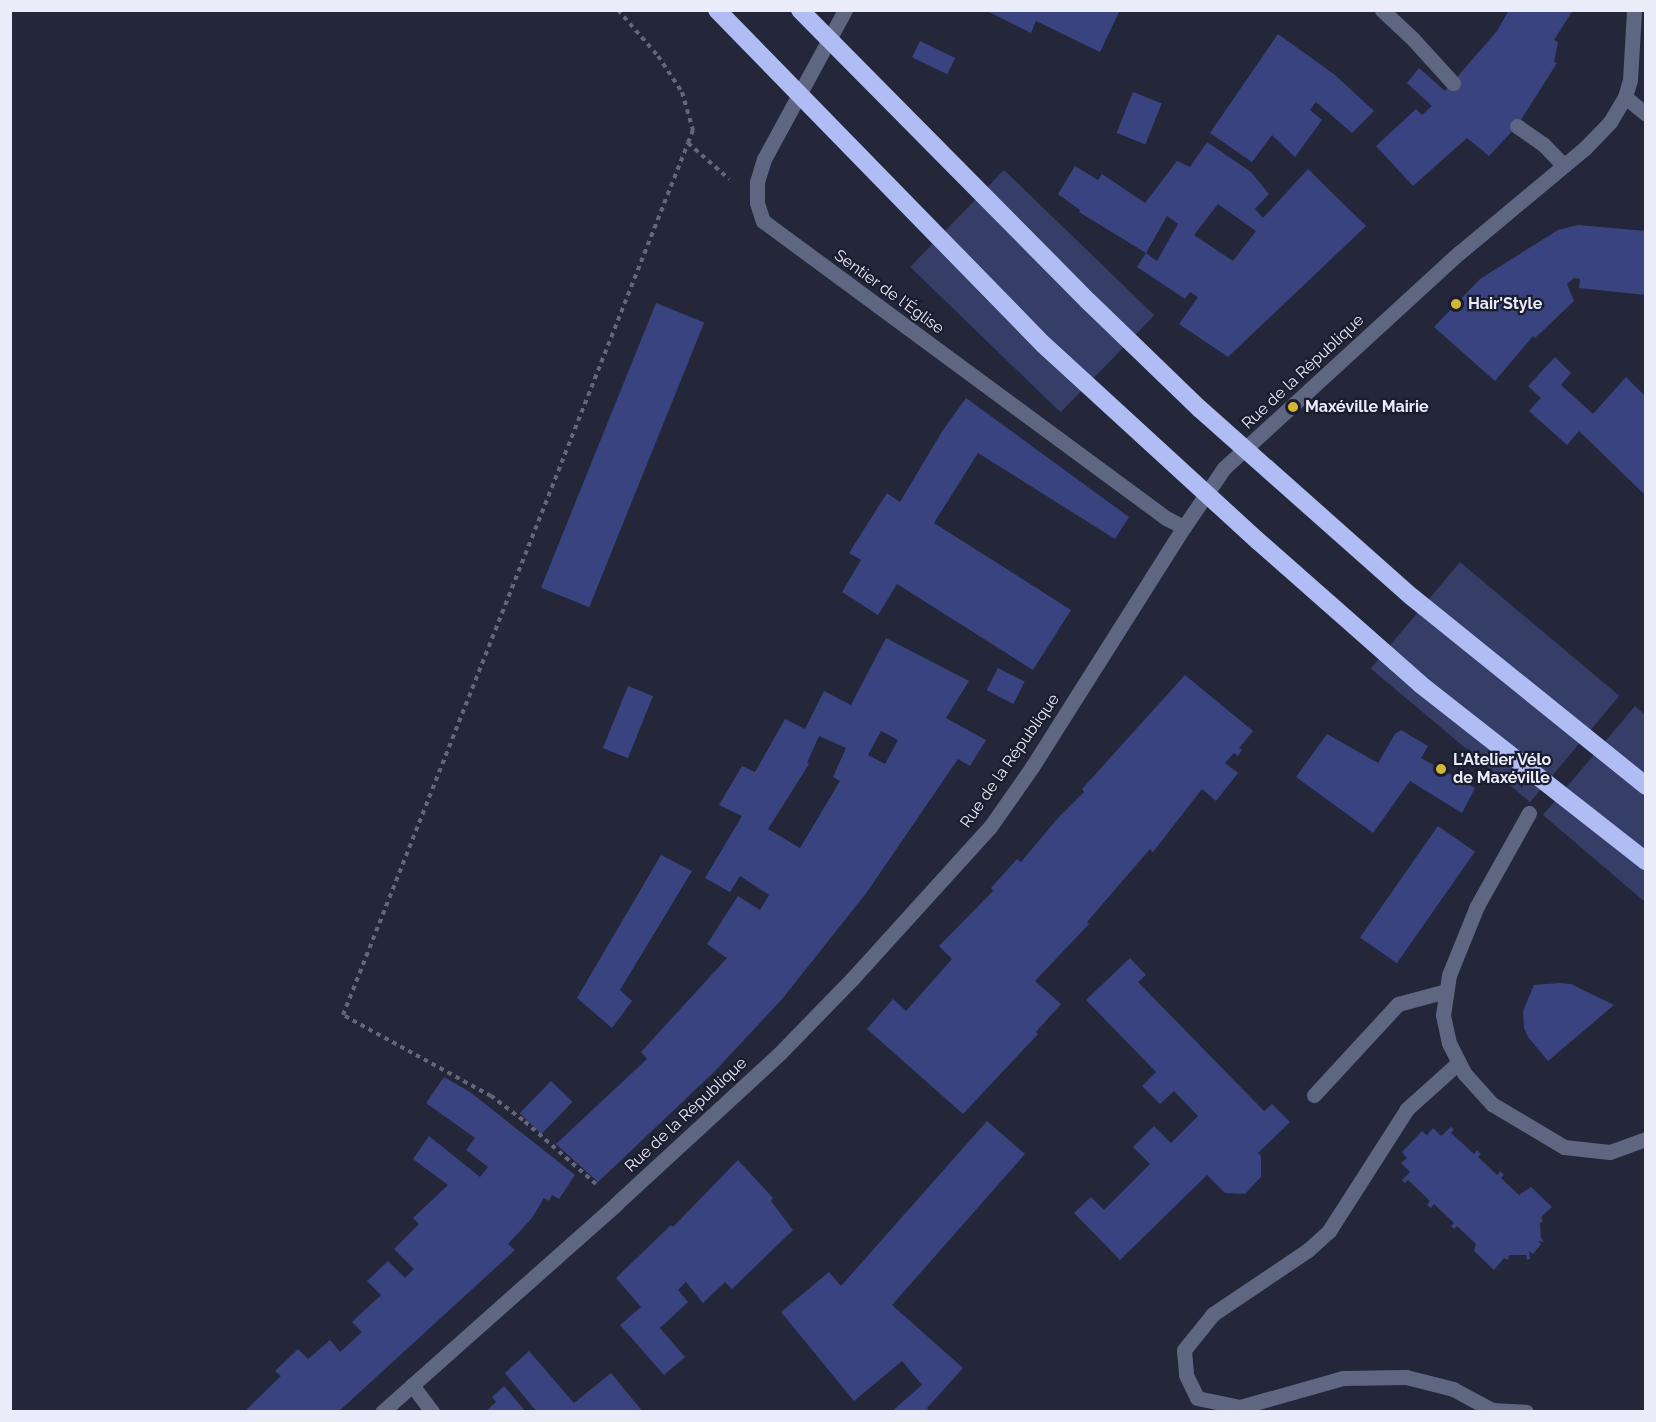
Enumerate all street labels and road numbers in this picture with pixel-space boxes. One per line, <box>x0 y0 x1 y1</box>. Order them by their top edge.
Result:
street label: Sentier de l'Église <box>830 246 948 338</box>
street label: Rue de la République <box>1238 311 1368 433</box>
street label: Rue de la République <box>956 690 1064 832</box>
street label: Rue de la République <box>621 1054 751 1176</box>

